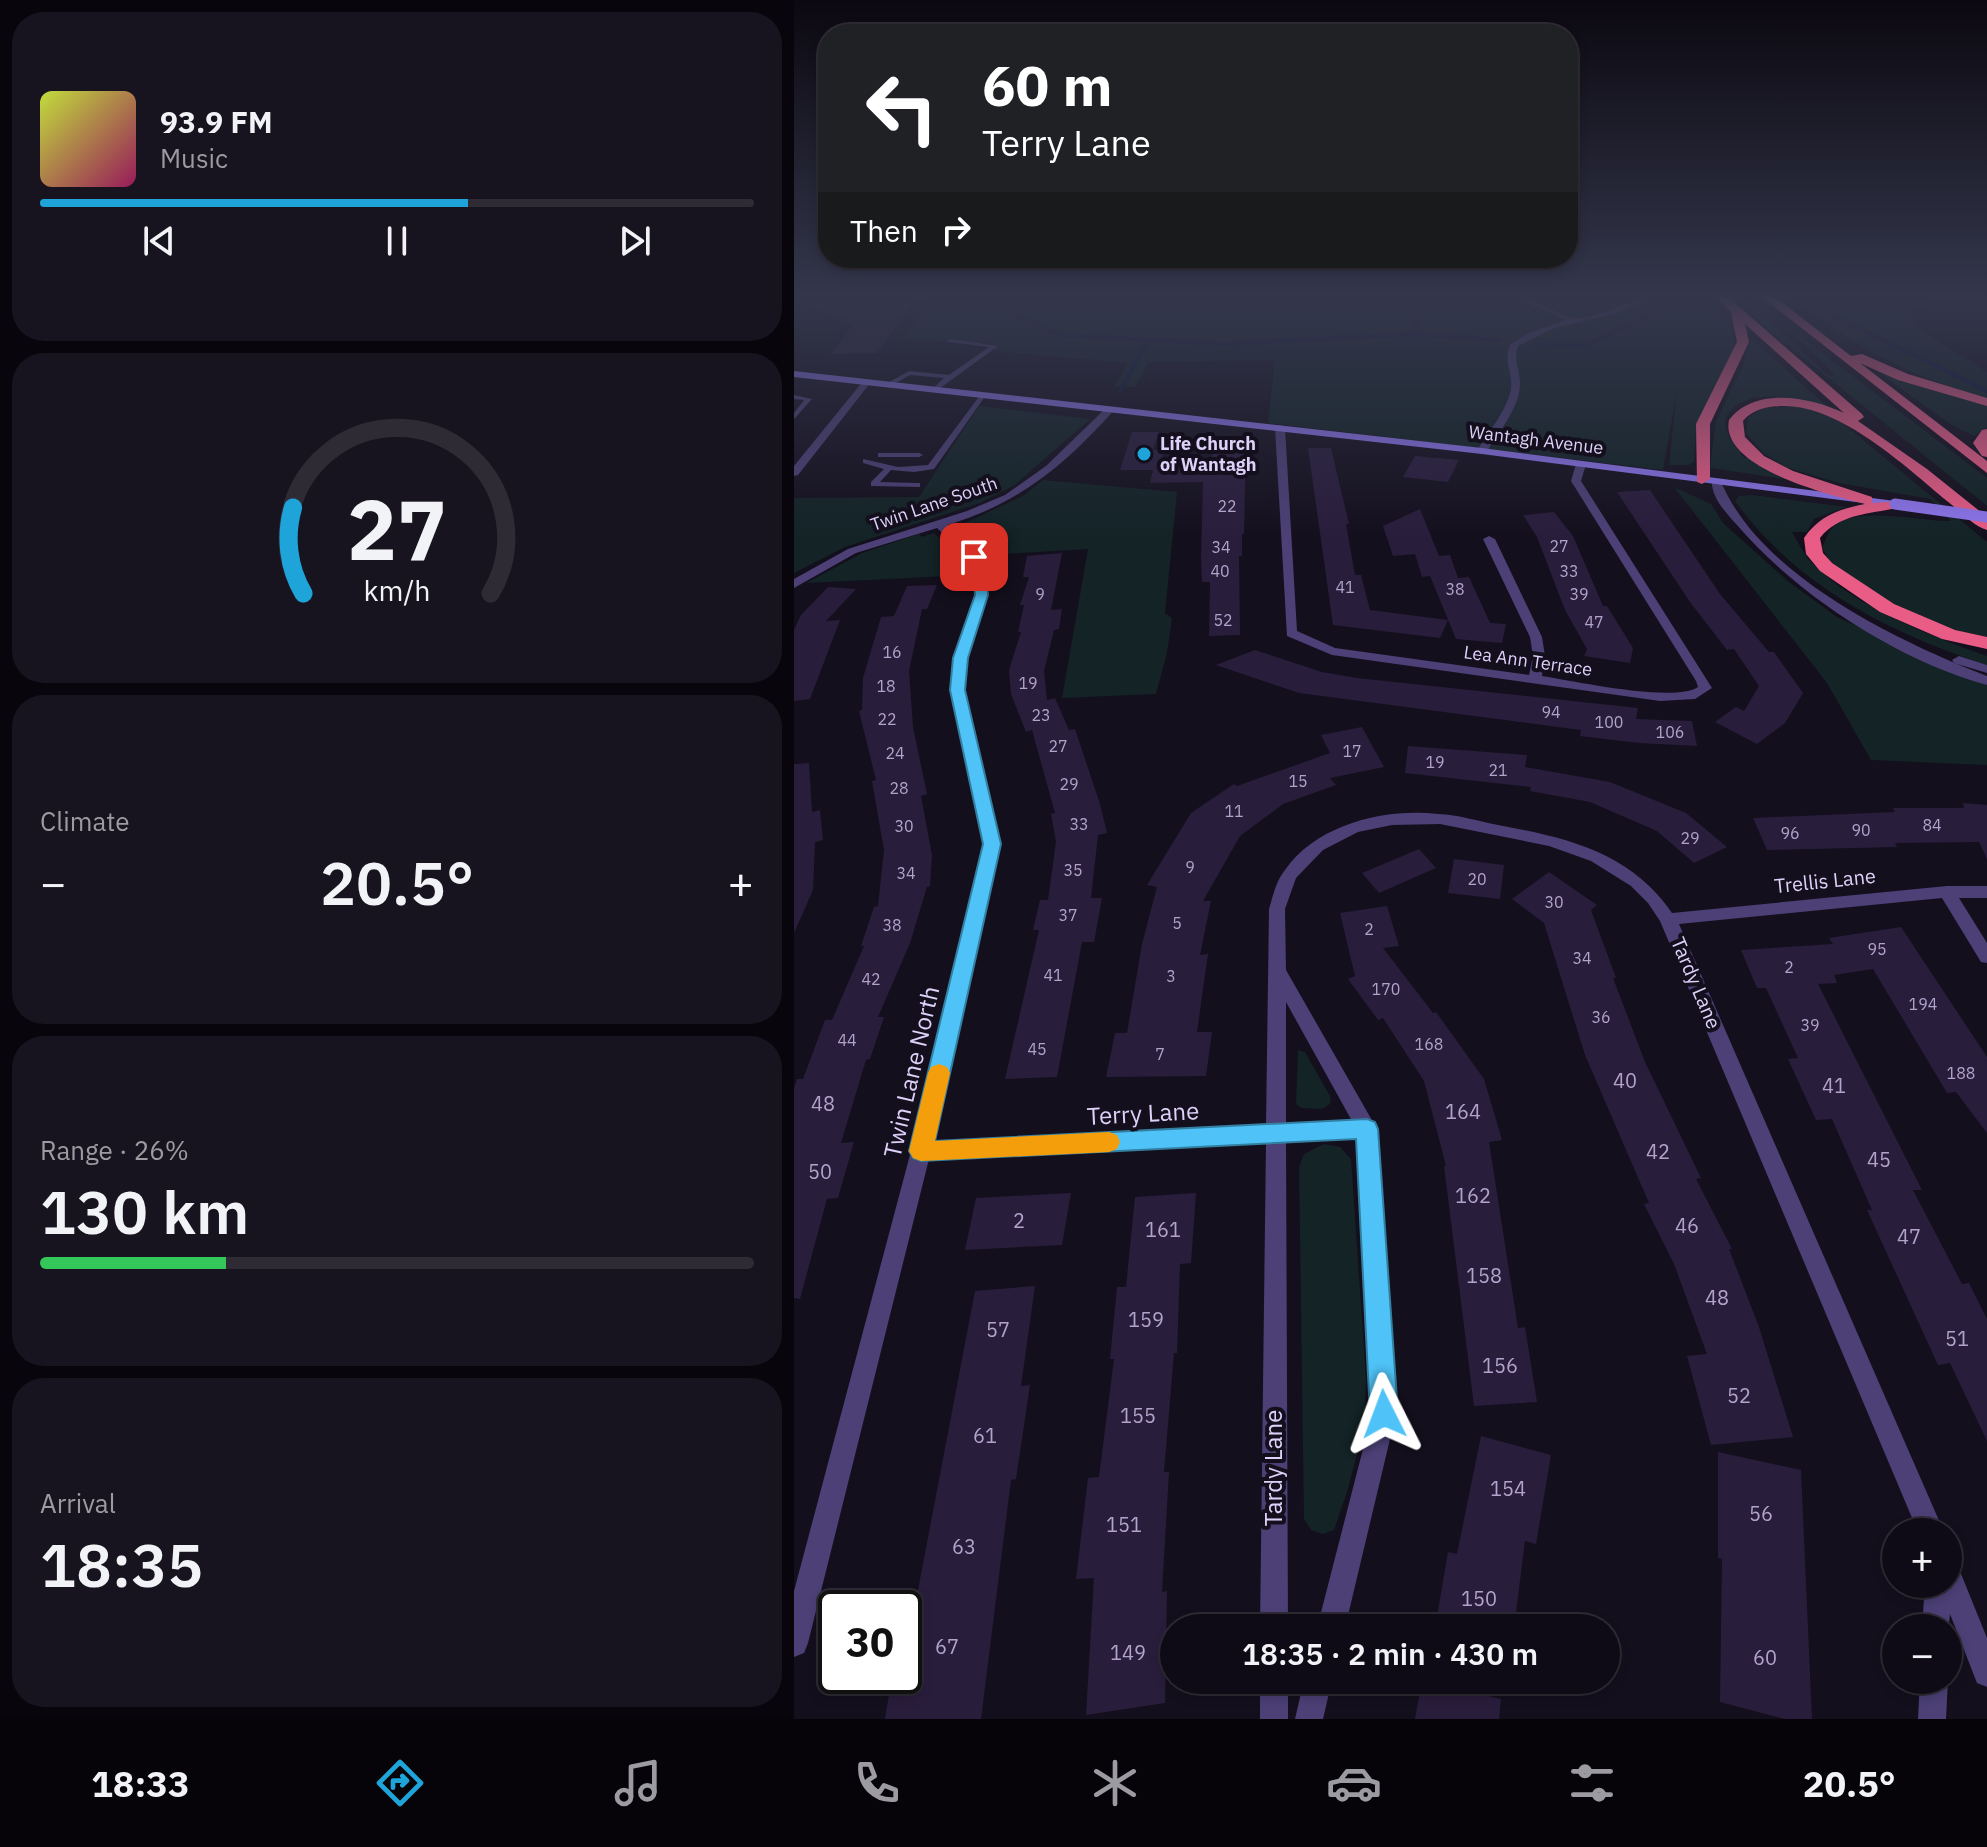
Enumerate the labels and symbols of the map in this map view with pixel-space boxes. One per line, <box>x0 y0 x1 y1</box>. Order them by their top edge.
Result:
street label: Wantagh Avenue <box>1467 420 1605 459</box>
place label: Life Church of Wantagh <box>1160 432 1257 476</box>
marker: Life Church of Wantagh <box>1135 445 1153 463</box>
street label: Twin Lane South <box>867 471 1000 536</box>
house number: 22 <box>1217 496 1237 516</box>
pin <box>940 523 1008 591</box>
house number: 27 <box>1549 536 1569 556</box>
house number: 34 <box>1211 537 1231 557</box>
house number: 40 <box>1210 561 1230 581</box>
house number: 33 <box>1559 561 1579 581</box>
house number: 41 <box>1335 577 1355 597</box>
house number: 38 <box>1445 579 1465 599</box>
house number: 9 <box>1035 584 1045 604</box>
house number: 39 <box>1569 584 1589 604</box>
house number: 52 <box>1213 610 1233 630</box>
house number: 47 <box>1584 612 1604 632</box>
street label: Lea Ann Terrace <box>1462 640 1594 681</box>
house number: 16 <box>882 642 902 662</box>
house number: 19 <box>1018 673 1038 693</box>
house number: 18 <box>876 676 896 696</box>
house number: 94 <box>1541 702 1561 722</box>
house number: 23 <box>1031 705 1051 725</box>
house number: 22 <box>877 709 897 729</box>
house number: 100 <box>1595 712 1623 732</box>
house number: 106 <box>1656 722 1684 742</box>
house number: 27 <box>1048 736 1068 756</box>
house number: 17 <box>1342 741 1362 761</box>
house number: 24 <box>885 743 905 763</box>
house number: 19 <box>1425 752 1445 772</box>
house number: 21 <box>1488 760 1508 780</box>
house number: 15 <box>1288 771 1308 791</box>
house number: 29 <box>1059 774 1079 794</box>
house number: 28 <box>889 778 909 798</box>
house number: 11 <box>1224 801 1244 821</box>
house number: 33 <box>1069 814 1089 834</box>
house number: 84 <box>1922 815 1942 835</box>
house number: 30 <box>894 816 914 836</box>
house number: 90 <box>1851 820 1871 840</box>
house number: 96 <box>1780 823 1800 843</box>
house number: 29 <box>1680 828 1700 848</box>
house number: 9 <box>1185 857 1195 877</box>
house number: 35 <box>1063 860 1083 880</box>
street label: Trellis Lane <box>1773 862 1877 899</box>
house number: 34 <box>896 863 916 883</box>
house number: 20 <box>1467 869 1487 889</box>
house number: 30 <box>1544 892 1564 912</box>
house number: 37 <box>1058 905 1078 925</box>
house number: 5 <box>1172 913 1182 933</box>
house number: 38 <box>882 915 902 935</box>
house number: 2 <box>1364 919 1374 939</box>
street label: Tardy Lane <box>1665 933 1728 1033</box>
house number: 95 <box>1867 939 1887 959</box>
house number: 34 <box>1572 948 1592 968</box>
house number: 2 <box>1784 957 1794 977</box>
house number: 41 <box>1043 965 1063 985</box>
house number: 3 <box>1166 966 1176 986</box>
house number: 42 <box>861 969 881 989</box>
house number: 170 <box>1372 979 1400 999</box>
street label: Twin Lane North <box>876 983 946 1161</box>
house number: 194 <box>1909 994 1937 1014</box>
house number: 36 <box>1591 1007 1611 1027</box>
house number: 39 <box>1800 1015 1820 1035</box>
house number: 44 <box>837 1030 857 1050</box>
house number: 168 <box>1415 1034 1443 1054</box>
house number: 45 <box>1027 1039 1047 1059</box>
house number: 7 <box>1155 1044 1165 1064</box>
house number: 188 <box>1947 1063 1975 1083</box>
house number: 40 <box>1613 1067 1637 1094</box>
house number: 41 <box>1822 1072 1846 1099</box>
house number: 48 <box>811 1090 835 1117</box>
street label: Terry Lane <box>1086 1094 1200 1132</box>
house number: 164 <box>1445 1098 1481 1125</box>
house number: 42 <box>1646 1138 1670 1165</box>
house number: 45 <box>1867 1146 1891 1173</box>
house number: 50 <box>808 1158 832 1185</box>
house number: 162 <box>1455 1182 1491 1209</box>
house number: 2 <box>1013 1207 1025 1234</box>
house number: 46 <box>1675 1212 1699 1239</box>
house number: 161 <box>1145 1216 1181 1243</box>
house number: 47 <box>1897 1223 1921 1250</box>
house number: 158 <box>1466 1262 1502 1289</box>
house number: 48 <box>1705 1284 1729 1311</box>
house number: 159 <box>1128 1306 1164 1333</box>
house number: 57 <box>986 1316 1010 1343</box>
house number: 51 <box>1945 1325 1969 1352</box>
house number: 156 <box>1482 1352 1518 1379</box>
position arrow <box>1342 1372 1426 1456</box>
house number: 52 <box>1727 1382 1751 1409</box>
house number: 155 <box>1120 1402 1156 1429</box>
street label: Tardy Lane <box>1257 1410 1289 1526</box>
house number: 61 <box>973 1422 997 1449</box>
house number: 154 <box>1490 1475 1526 1502</box>
house number: 56 <box>1749 1500 1773 1527</box>
house number: 151 <box>1106 1511 1142 1538</box>
house number: 63 <box>952 1533 976 1560</box>
house number: 150 <box>1461 1585 1497 1612</box>
speed limit sign: 30 <box>818 1590 922 1694</box>
house number: 67 <box>935 1633 959 1660</box>
house number: 149 <box>1110 1639 1146 1666</box>
house number: 60 <box>1753 1644 1777 1671</box>

